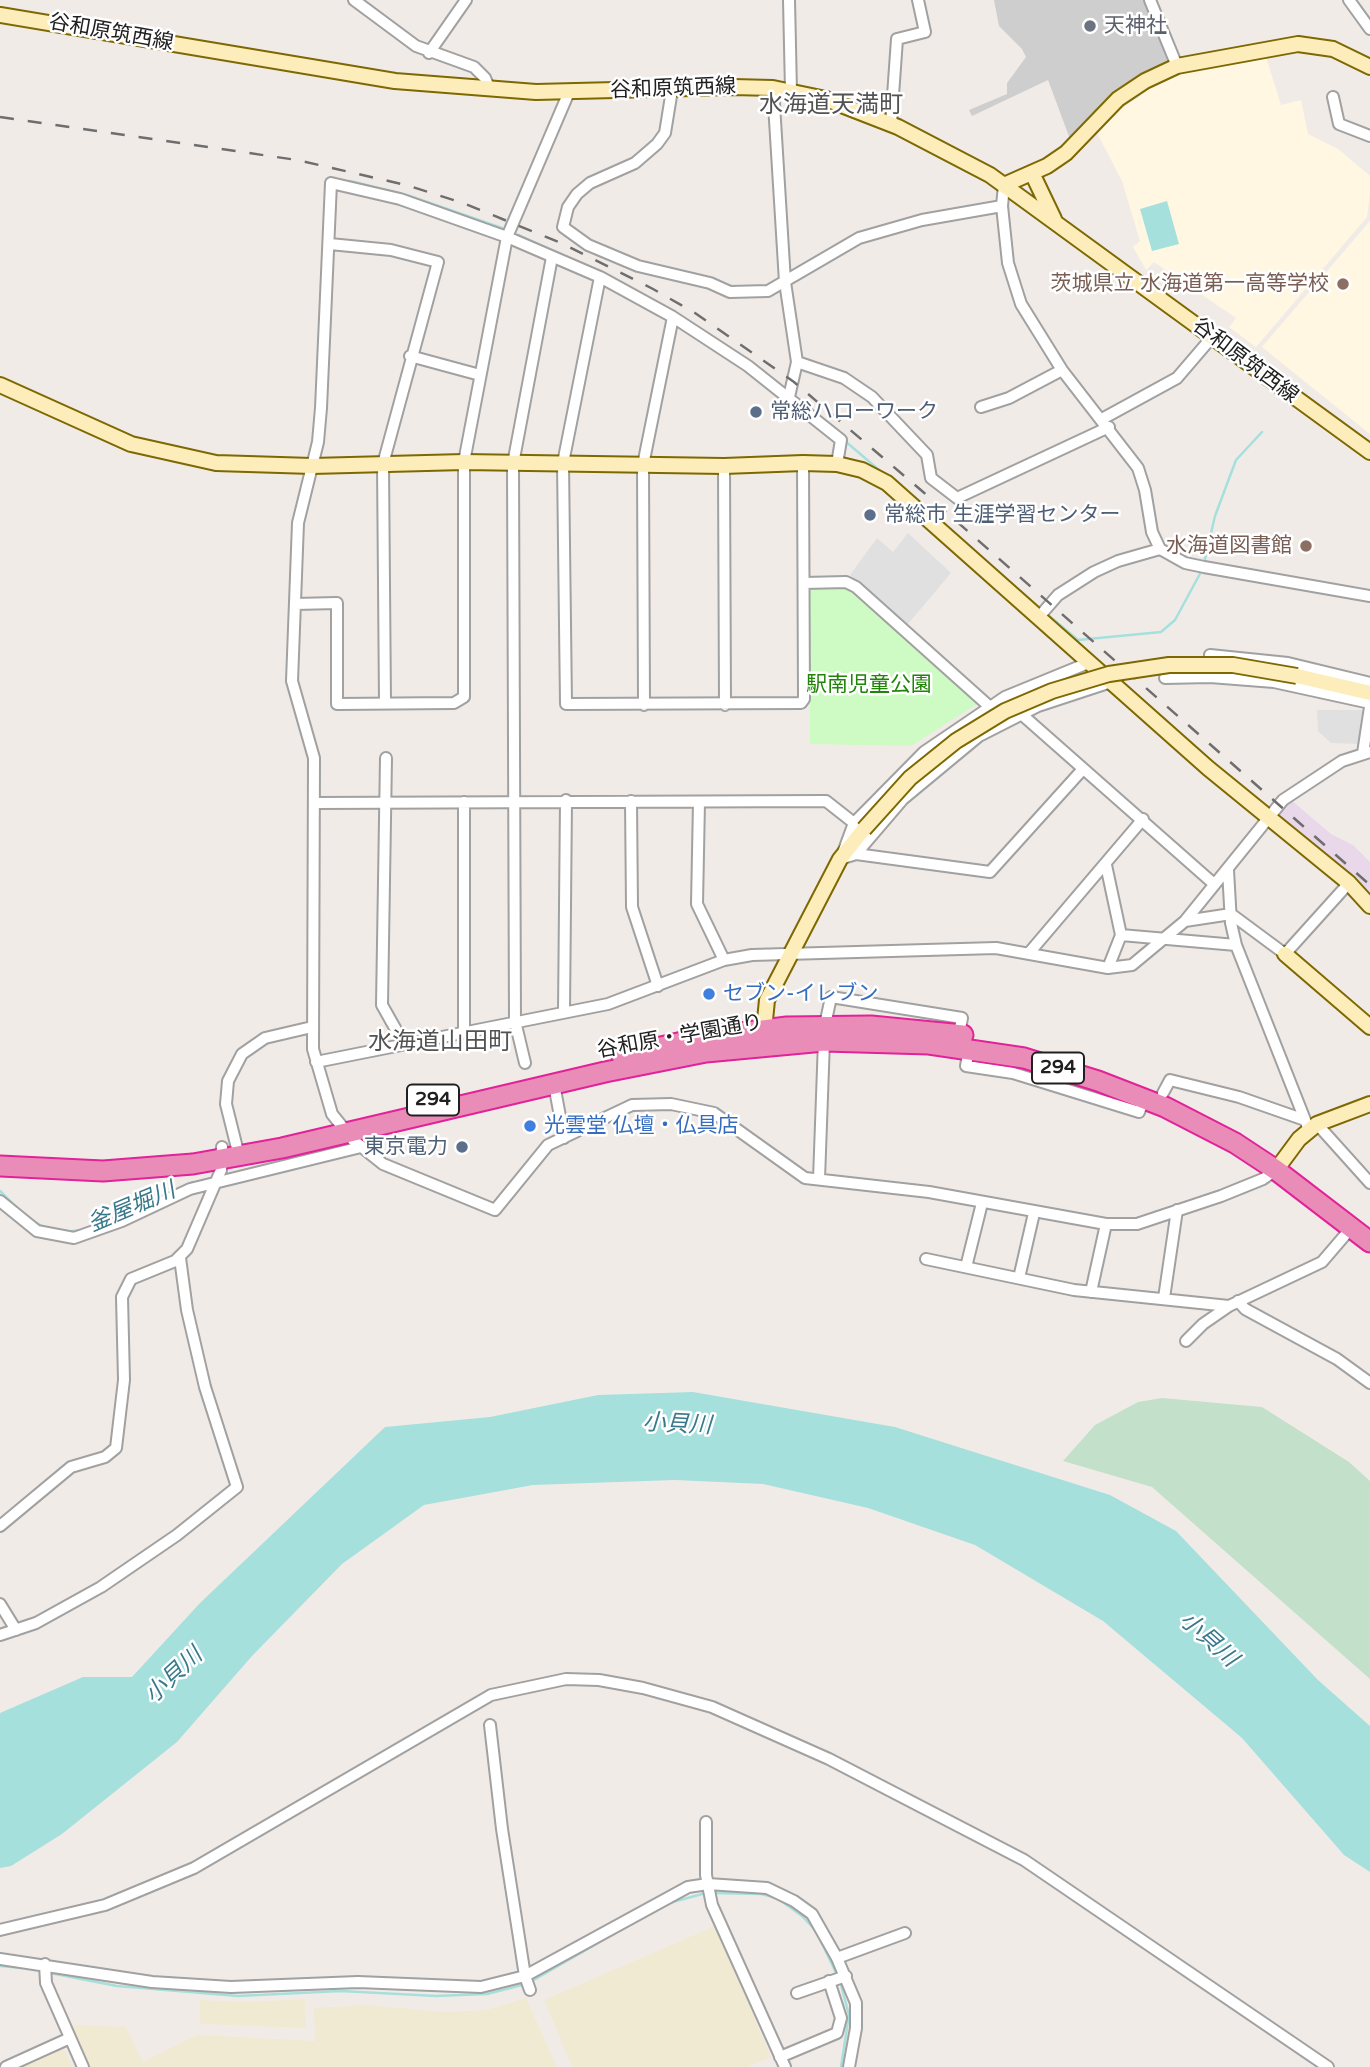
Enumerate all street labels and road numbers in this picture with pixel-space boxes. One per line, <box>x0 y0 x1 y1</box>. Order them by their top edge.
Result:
street label: 谷和原筑西線 <box>47 10 175 56</box>
street label: 谷和原筑西線 <box>610 74 736 104</box>
street label: 谷和原筑西線 <box>1187 313 1303 409</box>
street label: 谷和原・学園通り <box>595 1010 765 1064</box>
road number: 294 <box>1032 1052 1084 1084</box>
road number: 294 <box>407 1084 459 1116</box>

